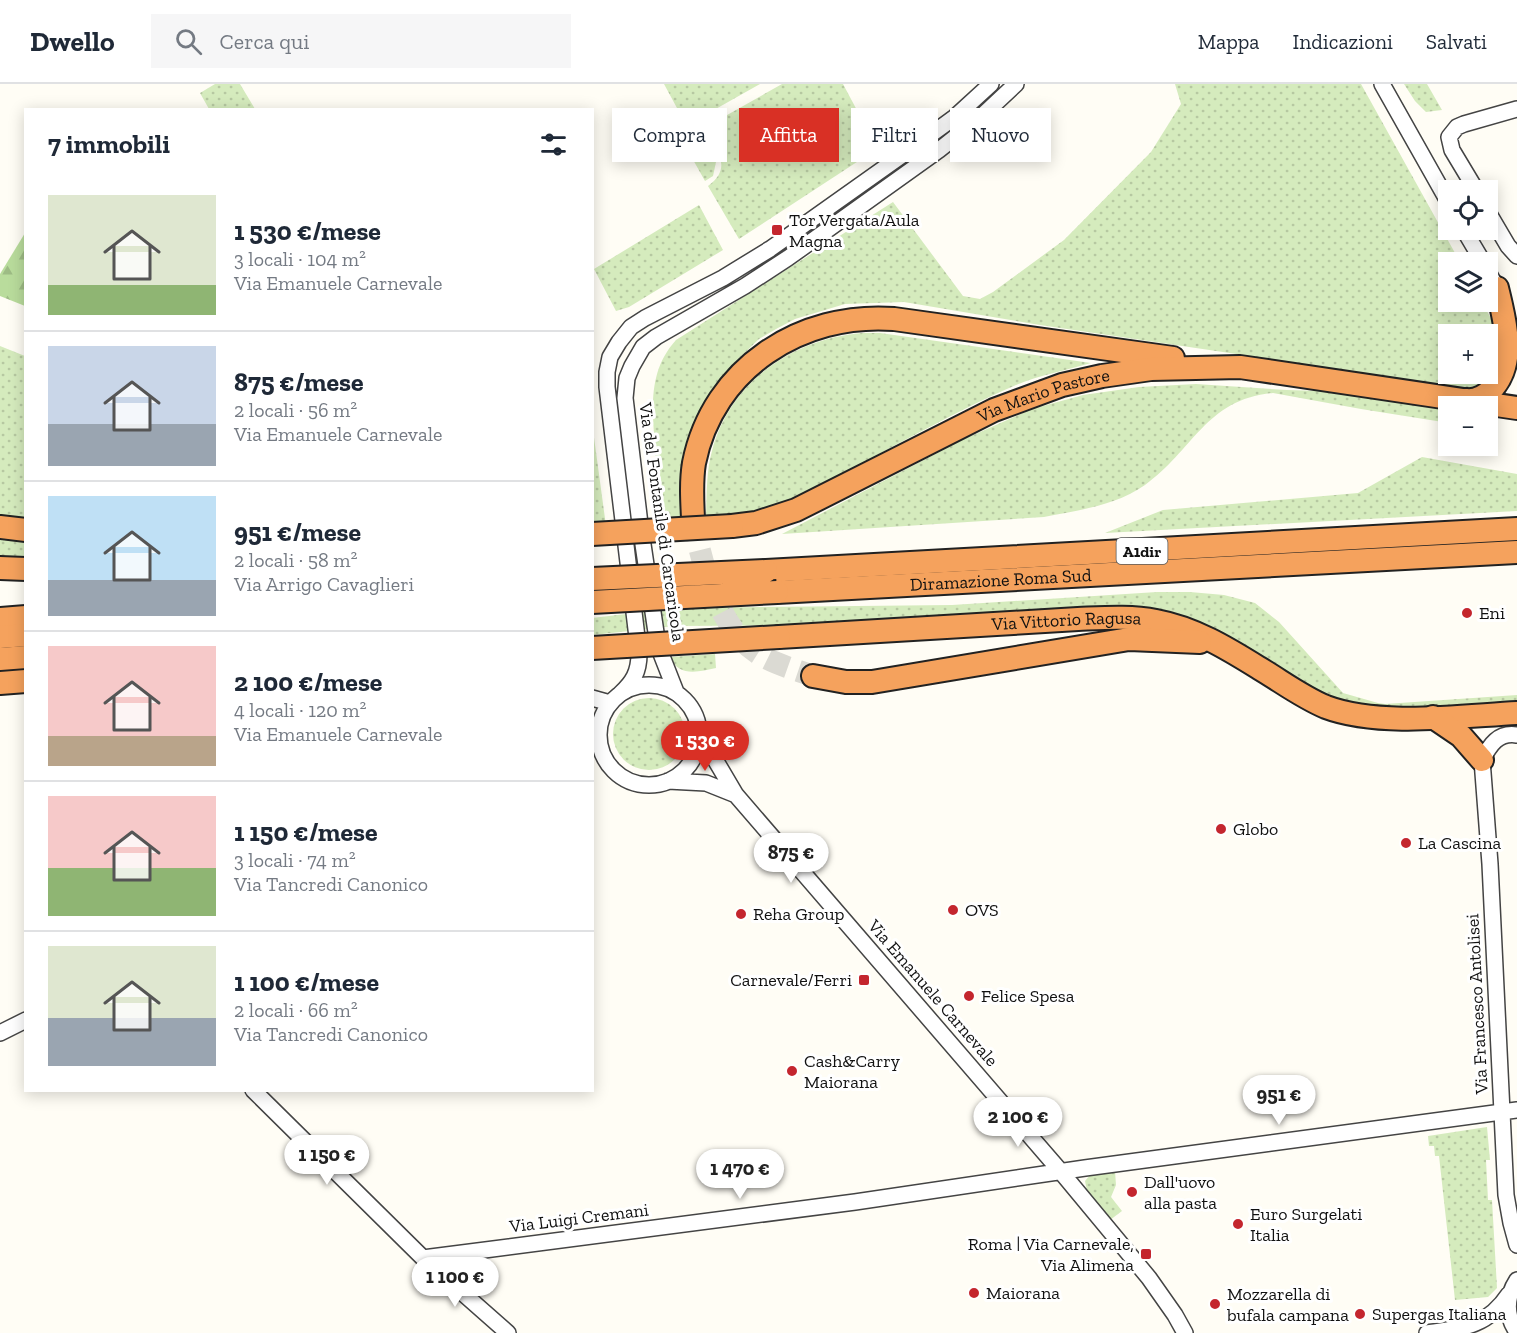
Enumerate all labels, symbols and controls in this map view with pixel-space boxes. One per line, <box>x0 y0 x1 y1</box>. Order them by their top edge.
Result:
search box <box>151 14 571 68</box>
text: Dwello <box>30 25 115 58</box>
icon: search <box>172 25 205 58</box>
text: Cerca qui <box>220 28 309 55</box>
text: Mappa <box>1198 29 1259 54</box>
text: Indicazioni <box>1292 29 1393 54</box>
text: Salvati <box>1426 29 1487 54</box>
chip: Compra <box>612 108 727 162</box>
chip: Affitta <box>739 108 839 162</box>
chip: Filtri <box>851 108 938 162</box>
chip: Nuovo <box>950 108 1051 162</box>
text: 7 immobili <box>48 128 170 160</box>
icon: filters <box>537 128 570 161</box>
map controls <box>1438 180 1498 456</box>
button: locate <box>1438 180 1498 240</box>
place label: Tor Vergata/Aula Magna <box>789 209 920 252</box>
text: 1 530 €/mese <box>234 215 381 247</box>
icon: home <box>96 219 168 291</box>
marker: Tor Vergata/Aula Magna <box>770 223 784 237</box>
text: 3 locali · 104 m² <box>234 247 366 271</box>
button: layers <box>1438 252 1498 312</box>
text: Via Emanuele Carnevale <box>234 271 442 295</box>
button: + <box>1438 324 1498 384</box>
street label: Via Mario Pastore <box>973 364 1111 428</box>
text: 875 €/mese <box>234 366 364 398</box>
icon: home <box>96 370 168 442</box>
button: − <box>1438 396 1498 456</box>
text: 2 locali · 56 m² <box>234 398 357 422</box>
street label: Via del Fontanile di Carcaricola <box>634 400 690 643</box>
text: Via Emanuele Carnevale <box>234 422 442 446</box>
text: 951 €/mese <box>234 516 361 548</box>
icon: home <box>96 520 168 592</box>
road number: A1dir <box>1116 538 1168 564</box>
text: 2 locali · 58 m² <box>234 548 357 572</box>
street label: Diramazione Roma Sud <box>909 564 1092 596</box>
text: Via Arrigo Cavaglieri <box>234 572 414 596</box>
place label: Eni <box>1479 602 1505 624</box>
marker: Eni <box>1460 606 1474 620</box>
street label: Via Vittorio Ragusa <box>990 607 1142 635</box>
text: 2 100 €/mese <box>234 666 382 698</box>
icon: home <box>96 670 168 742</box>
text: 4 locali · 120 m² <box>234 698 366 722</box>
pin: 1 530 € <box>650 721 760 772</box>
text: Via Emanuele Carnevale <box>234 722 442 746</box>
text: 1 530 € <box>675 728 735 752</box>
text: 1 150 €/mese <box>234 816 378 848</box>
place label: Globo <box>1233 818 1278 840</box>
icon: home <box>96 820 168 892</box>
marker: Globo <box>1214 822 1228 836</box>
place label: La Cascina <box>1418 832 1501 854</box>
pin: 875 € <box>749 833 833 884</box>
marker: La Cascina <box>1399 836 1413 850</box>
text: 875 € <box>768 840 814 864</box>
text: 3 locali · 74 m² <box>234 848 356 872</box>
text: Via Tancredi Canonico <box>234 872 428 896</box>
place label: OVS <box>965 899 999 921</box>
place label: Reha Group <box>753 903 845 925</box>
marker: OVS <box>946 903 960 917</box>
marker: Reha Group <box>734 907 748 921</box>
street label: Via Francesco Antolisei <box>1461 913 1493 1096</box>
street label: Via Emanuele Carnevale <box>863 914 1003 1071</box>
text: 1 100 €/mese <box>234 966 379 998</box>
place label: Carnevale/Ferri <box>730 969 852 991</box>
icon: home <box>96 970 168 1042</box>
marker: Carnevale/Ferri <box>857 973 871 987</box>
place label: Felice Spesa <box>981 985 1075 1007</box>
marker: Felice Spesa <box>962 989 976 1003</box>
text: 2 locali · 66 m² <box>234 998 358 1022</box>
text: Via Tancredi Canonico <box>234 1022 428 1046</box>
place label: Cash&Carry Maiorana <box>804 1050 901 1093</box>
marker: Cash&Carry Maiorana <box>785 1064 799 1078</box>
pin: 951 € <box>1237 1075 1321 1126</box>
text: 951 € <box>1257 1082 1301 1106</box>
pin: 2 100 € <box>963 1097 1073 1148</box>
text: 2 100 € <box>987 1104 1049 1128</box>
pin: 1 150 € <box>272 1135 382 1186</box>
text: 1 150 € <box>298 1142 356 1166</box>
pin: 1 470 € <box>685 1149 795 1200</box>
text: 1 470 € <box>710 1156 770 1180</box>
place label: Dall'uovo alla pasta <box>1144 1171 1217 1214</box>
marker: Dall'uovo alla pasta <box>1125 1185 1139 1199</box>
street label: Via Luigi Cremani <box>507 1199 650 1238</box>
place label: Euro Surgelati Italia <box>1250 1203 1362 1246</box>
marker: Euro Surgelati Italia <box>1231 1217 1245 1231</box>
place label: Roma | Via Carnevale, Via Alimena <box>968 1233 1134 1276</box>
marker: Roma | Via Carnevale, Via Alimena <box>1139 1247 1153 1261</box>
pin: 1 100 € <box>400 1257 510 1308</box>
text: 1 100 € <box>426 1264 484 1288</box>
place label: Maiorana <box>986 1282 1060 1304</box>
place label: Mozzarella di bufala campana <box>1226 1283 1349 1326</box>
marker: Maiorana <box>967 1286 981 1300</box>
marker: Mozzarella di bufala campana <box>1208 1297 1222 1311</box>
place label: Supergas Italiana <box>1372 1303 1507 1325</box>
marker: Supergas Italiana <box>1353 1307 1367 1321</box>

